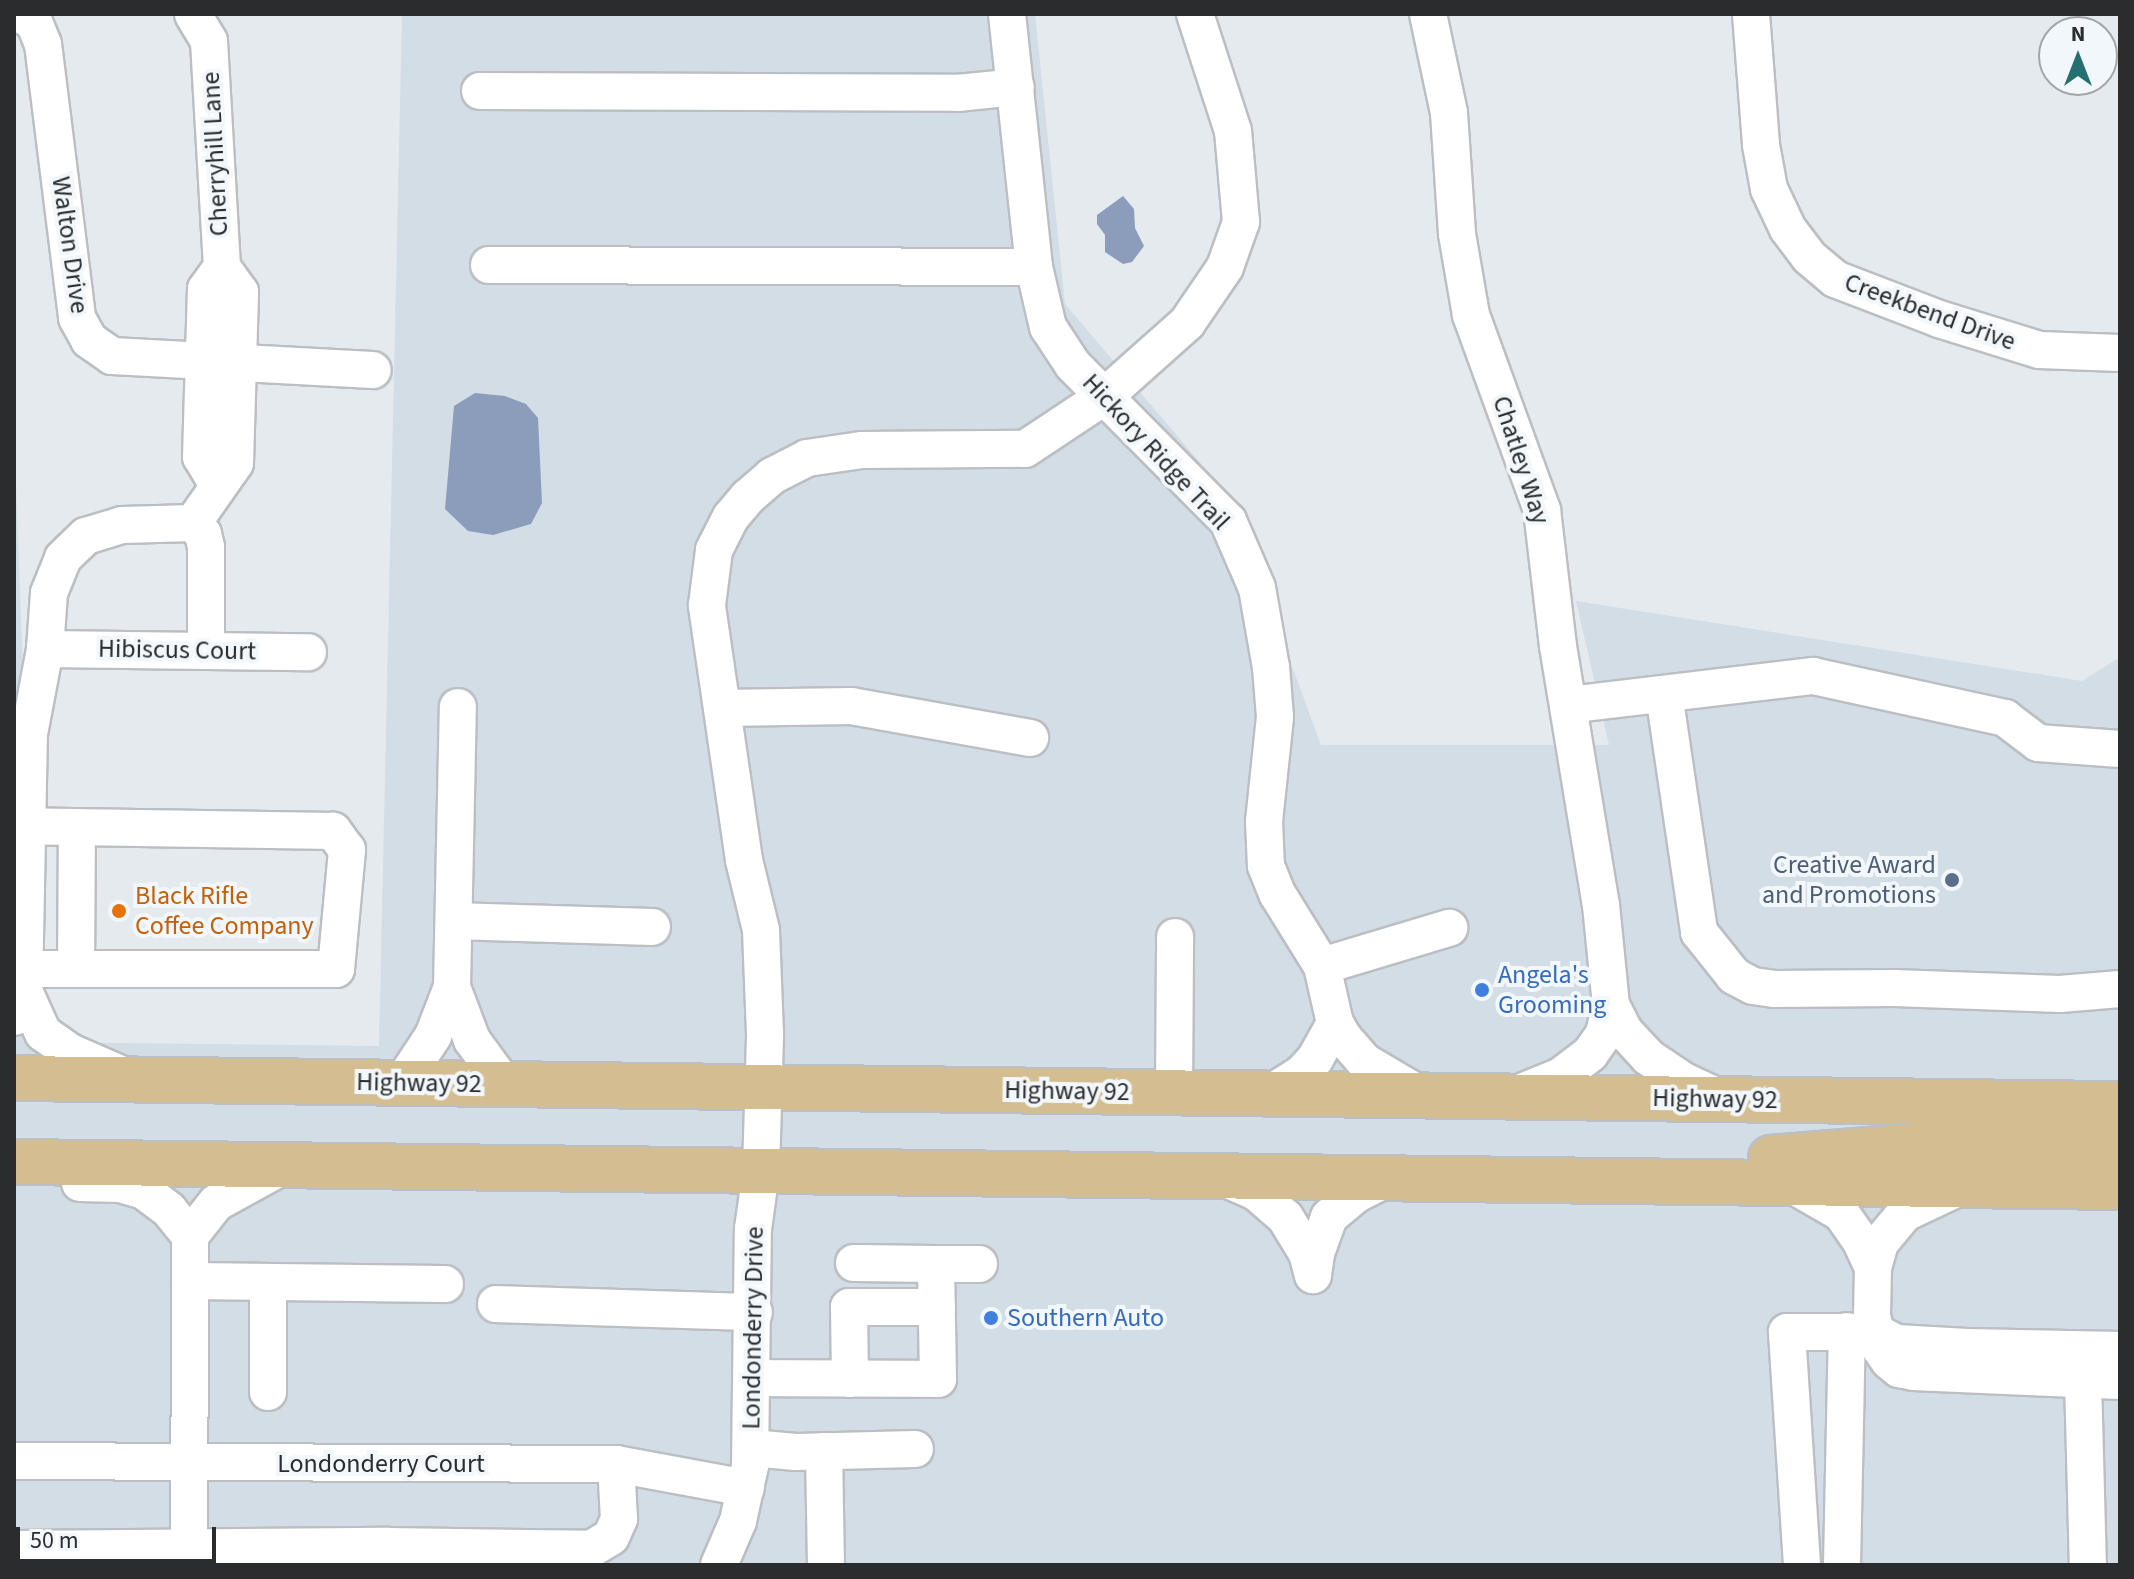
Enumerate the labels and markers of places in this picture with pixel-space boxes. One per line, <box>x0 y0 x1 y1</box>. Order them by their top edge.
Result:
place label: Creative Award and Promotions <box>1762 849 1936 910</box>
marker: Creative Award and Promotions <box>1943 871 1961 889</box>
place label: Black Rifle Coffee Company <box>135 880 314 942</box>
marker: Black Rifle Coffee Company <box>110 902 128 920</box>
place label: Angela's Grooming <box>1498 959 1606 1020</box>
marker: Angela's Grooming <box>1473 981 1491 999</box>
place label: Southern Auto <box>1007 1302 1164 1334</box>
marker: Southern Auto <box>982 1309 1000 1327</box>

